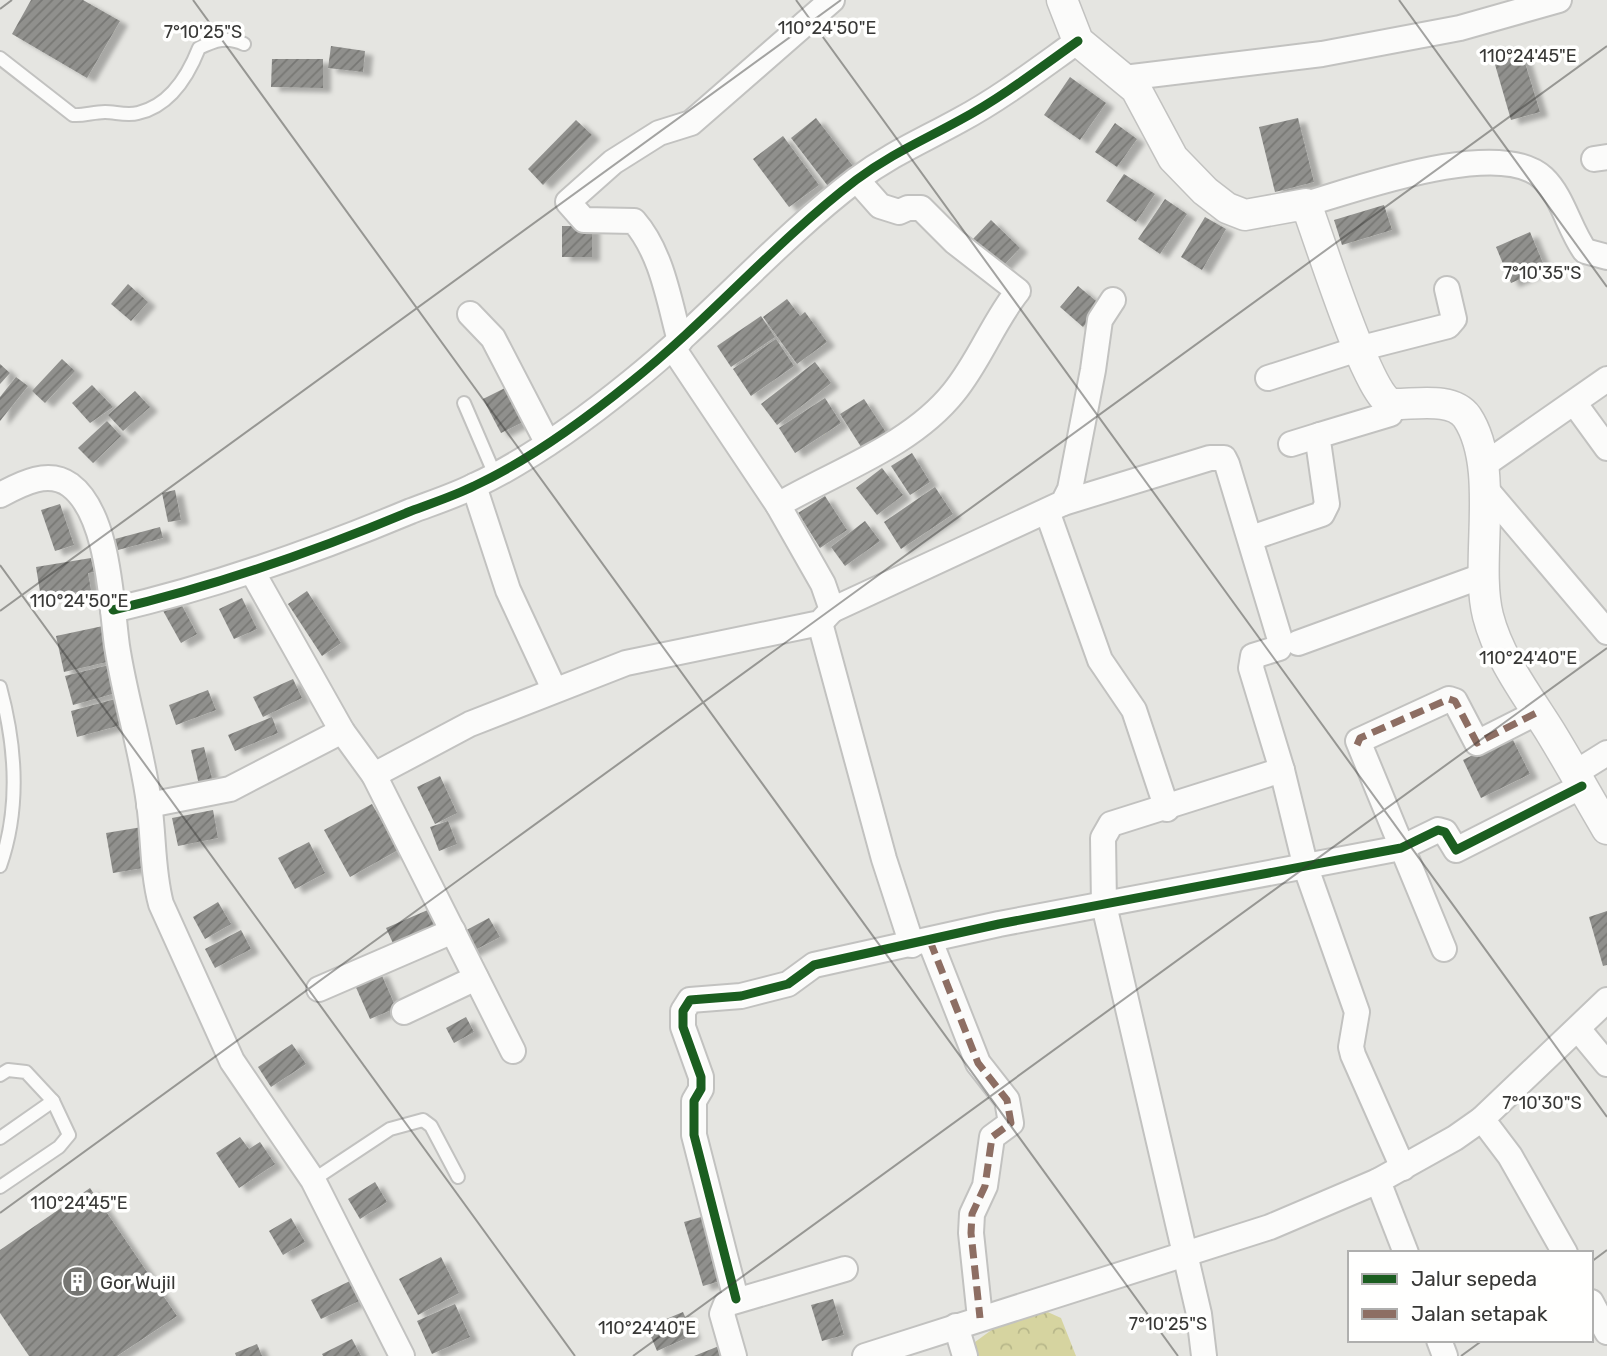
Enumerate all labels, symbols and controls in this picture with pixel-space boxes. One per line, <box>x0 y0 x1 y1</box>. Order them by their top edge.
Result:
text: 110°24'50"E <box>778 17 876 39</box>
text: 7°10'25"S <box>164 21 242 43</box>
text: 110°24'45"E <box>1479 45 1577 67</box>
text: 7°10'35"S <box>1503 262 1581 284</box>
text: 110°24'50"E <box>30 590 128 612</box>
text: 110°24'40"E <box>1479 647 1577 669</box>
text: 7°10'30"S <box>1502 1092 1582 1114</box>
text: 110°24'45"E <box>30 1192 128 1214</box>
legend <box>1348 1251 1593 1342</box>
building icon: Gor Wujil <box>60 1265 94 1299</box>
text: Jalur sepeda <box>1411 1266 1537 1291</box>
place label: Gor Wujil <box>100 1271 176 1294</box>
text: Jalan setapak <box>1411 1301 1548 1326</box>
text: 7°10'25"S <box>1129 1313 1207 1335</box>
text: 110°24'40"E <box>598 1317 696 1339</box>

